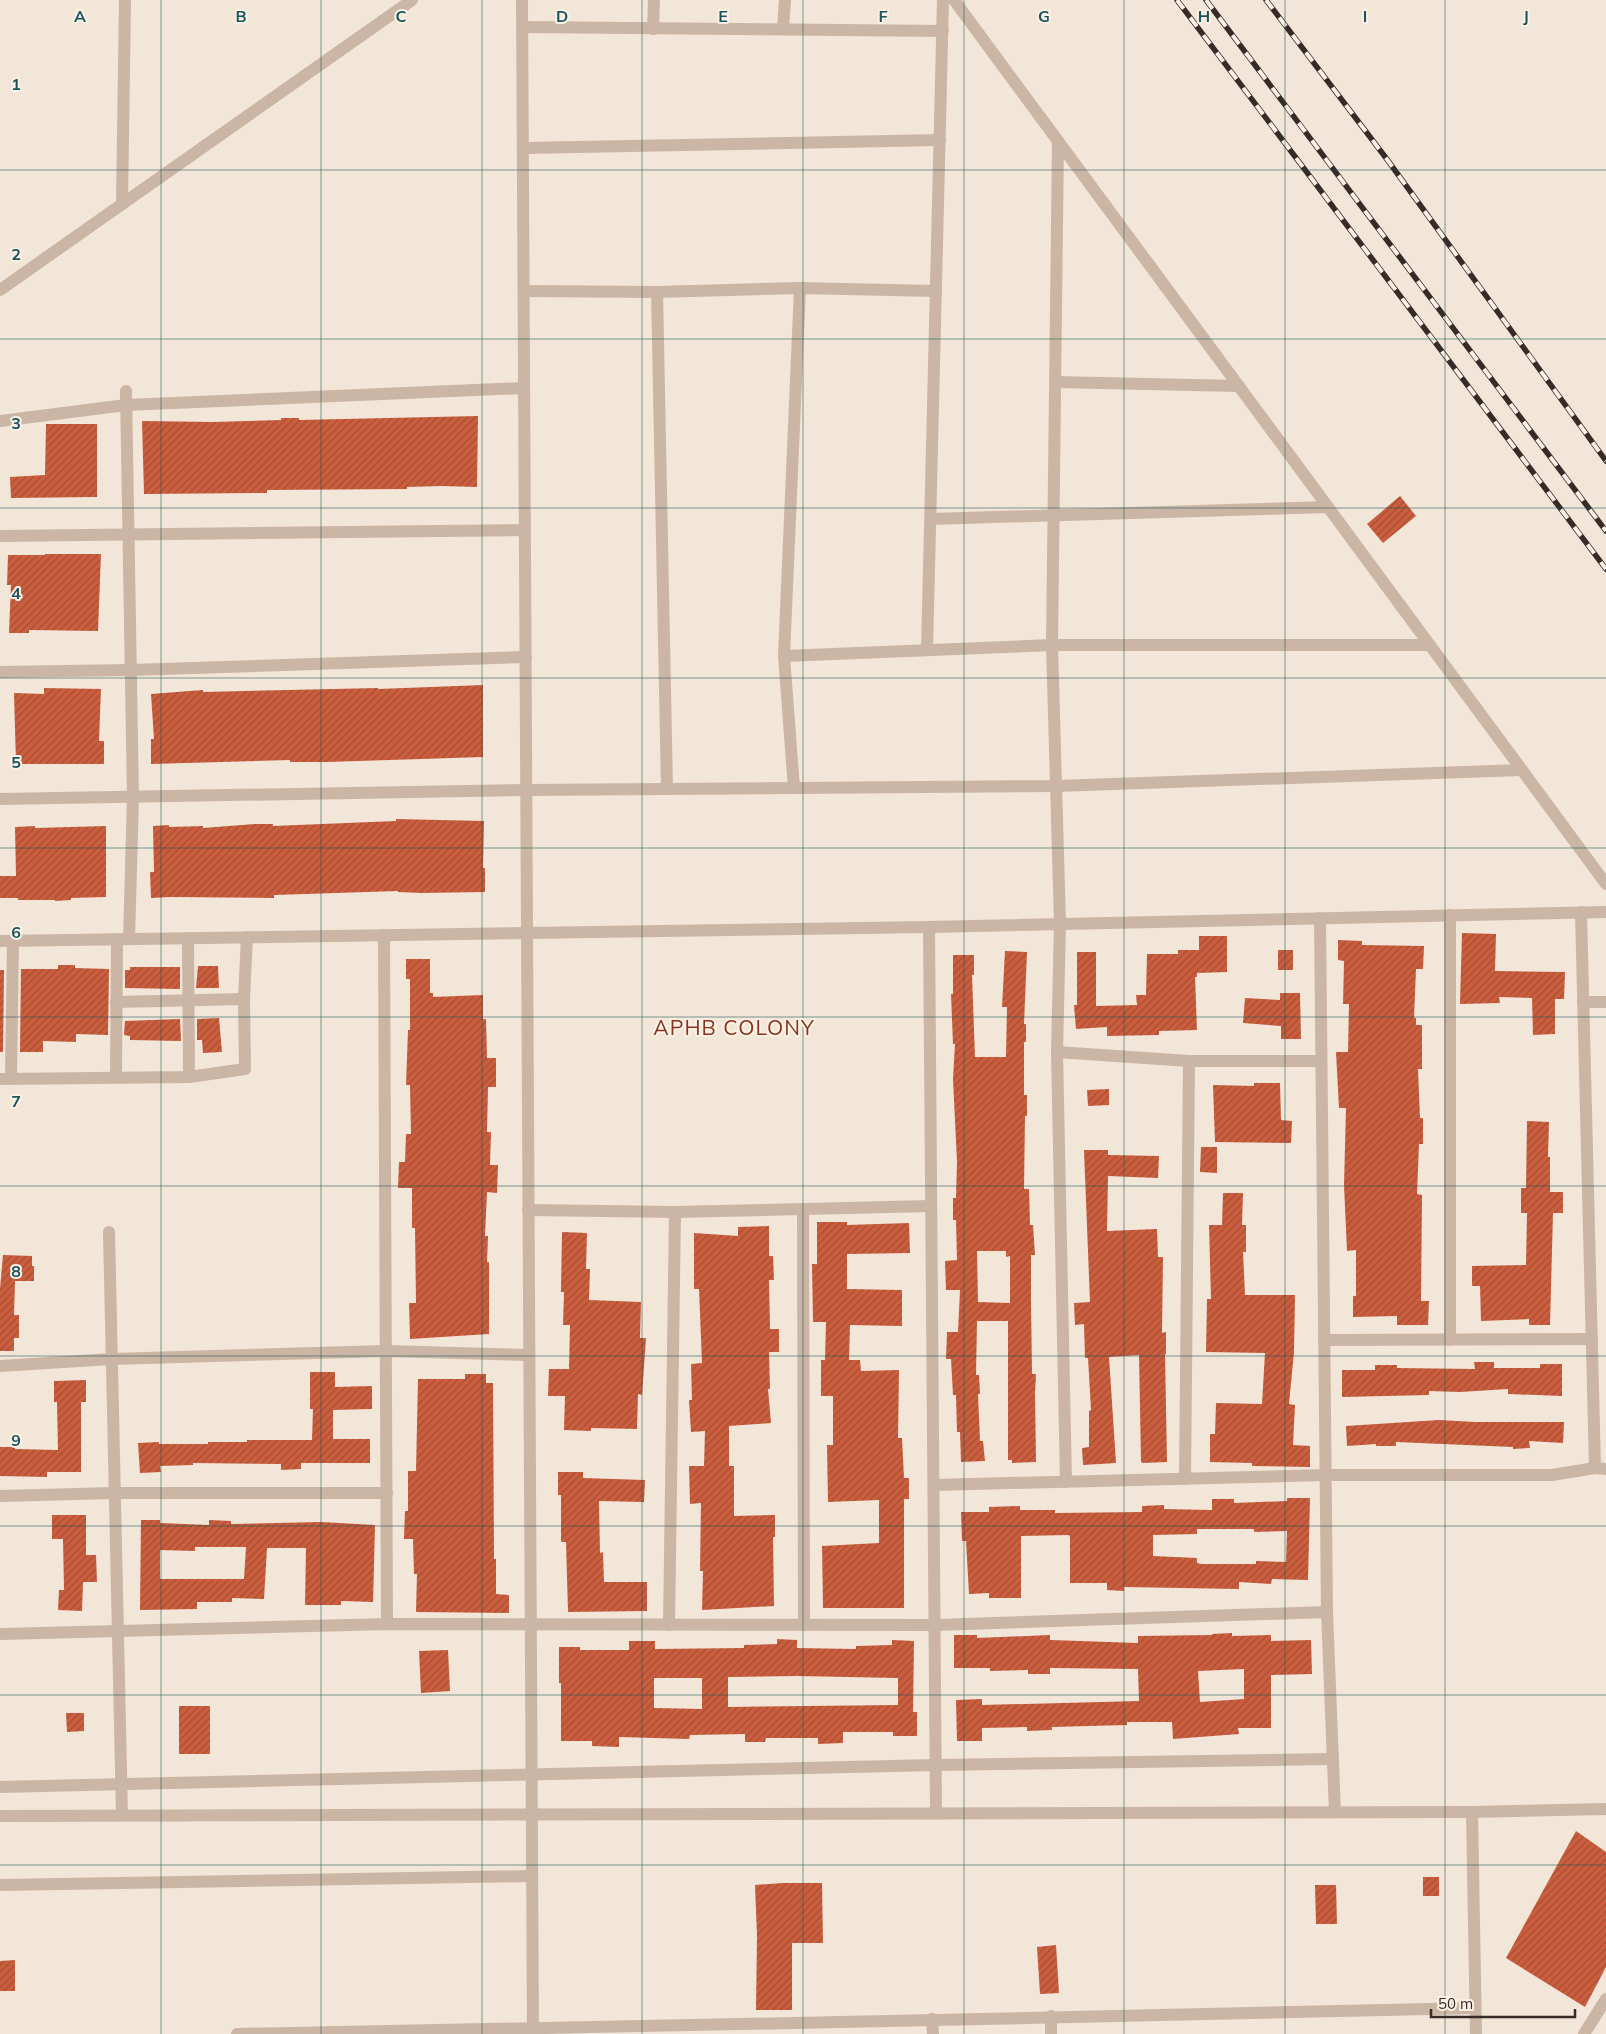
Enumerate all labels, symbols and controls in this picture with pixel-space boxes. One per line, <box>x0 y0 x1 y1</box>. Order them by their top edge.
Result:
text: A <box>74 6 86 26</box>
text: B <box>235 6 247 26</box>
text: C <box>396 6 407 26</box>
text: D <box>556 6 568 26</box>
text: E <box>718 6 728 26</box>
text: F <box>878 6 888 26</box>
text: G <box>1038 6 1050 26</box>
text: H <box>1198 6 1210 26</box>
text: I <box>1363 6 1367 26</box>
text: J <box>1523 6 1529 26</box>
text: 1 <box>11 74 21 94</box>
text: 2 <box>11 244 21 264</box>
text: 3 <box>11 413 21 433</box>
text: 4 <box>11 583 21 603</box>
text: 5 <box>11 752 21 772</box>
text: 6 <box>11 922 21 942</box>
district label: APHB COLONY <box>653 1014 815 1040</box>
text: 7 <box>11 1091 21 1111</box>
text: 8 <box>11 1261 21 1281</box>
text: 9 <box>11 1430 21 1450</box>
scale bar <box>1431 1986 1575 2018</box>
text: 50 m <box>1438 1994 1473 2013</box>

